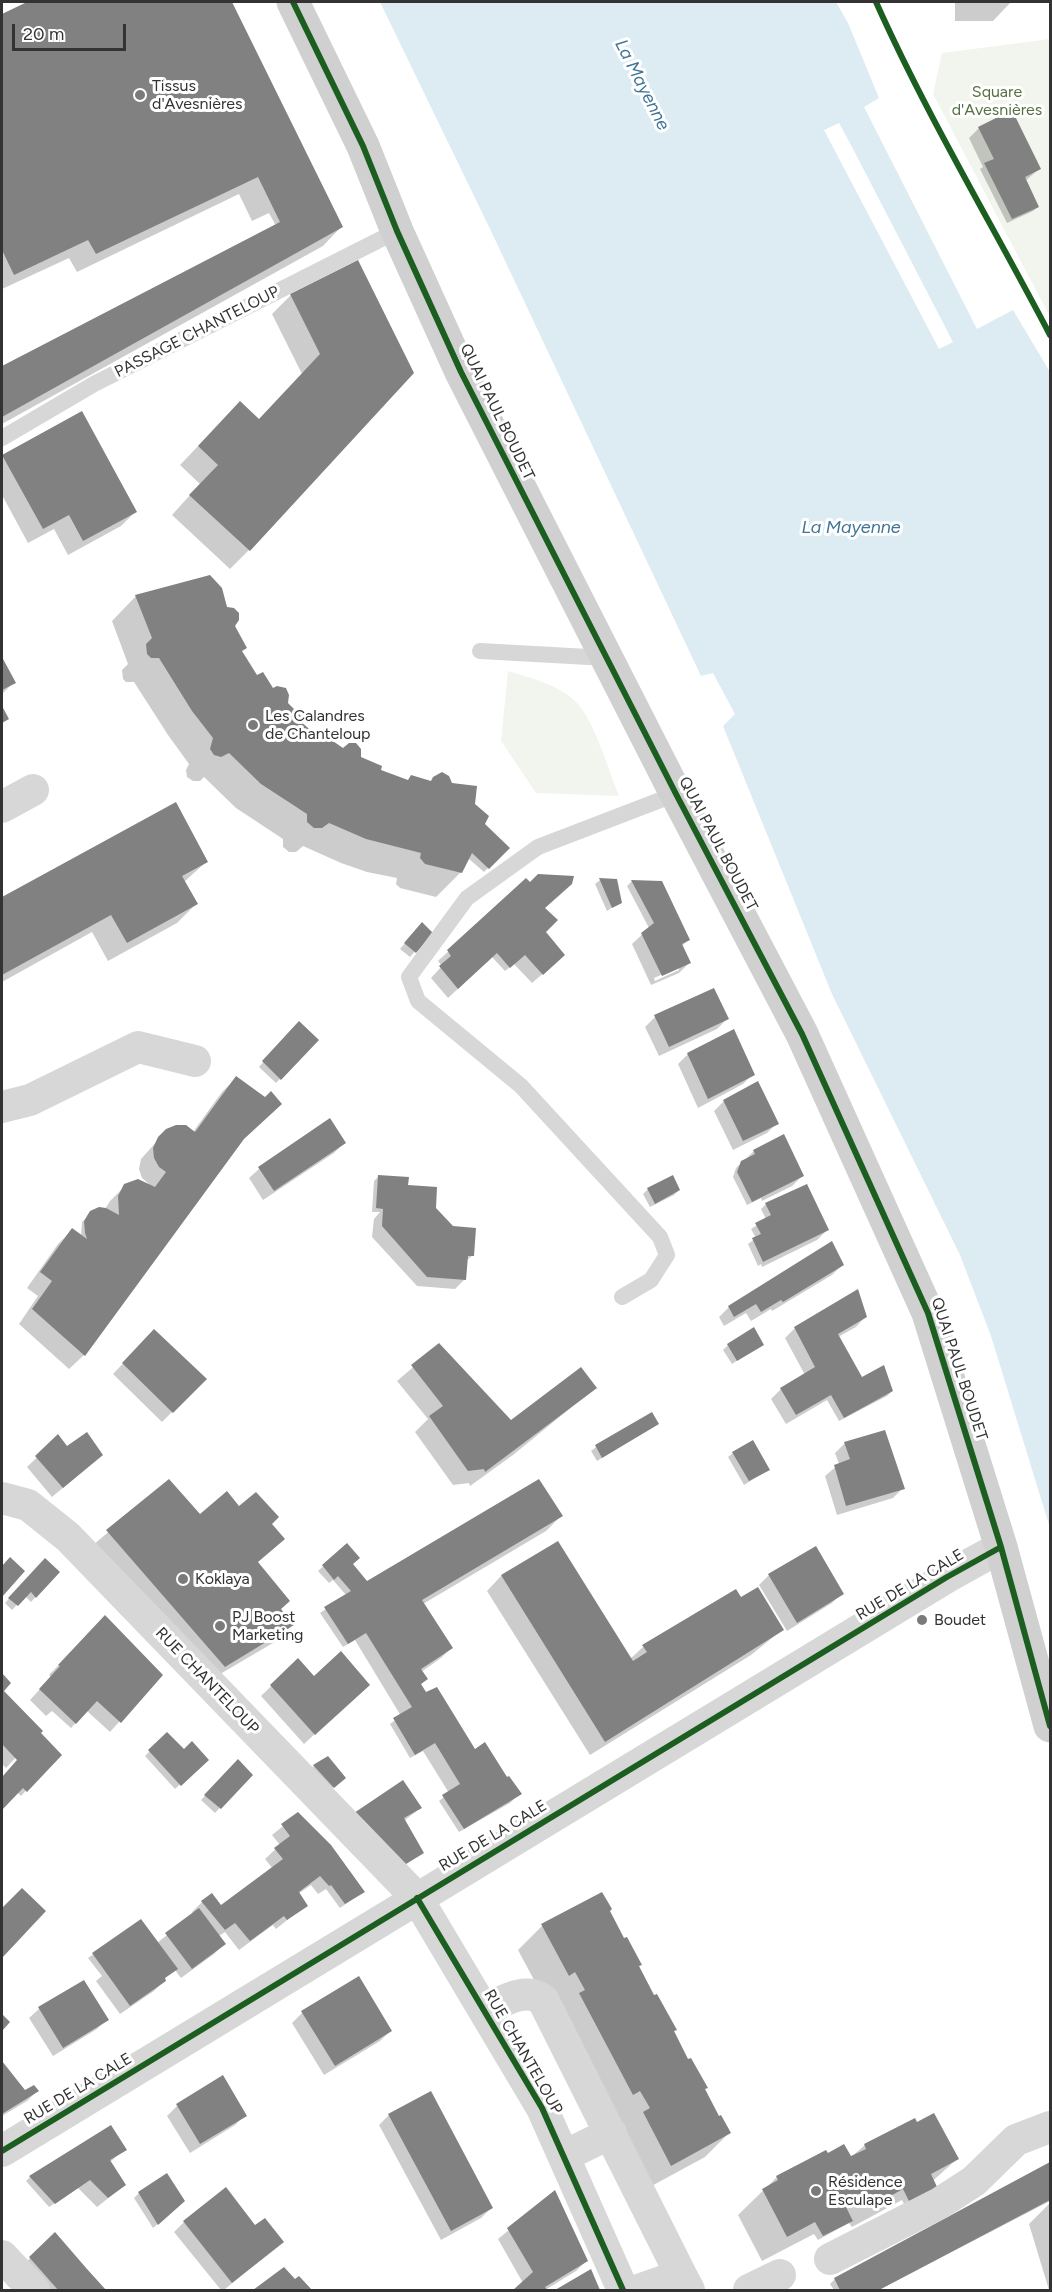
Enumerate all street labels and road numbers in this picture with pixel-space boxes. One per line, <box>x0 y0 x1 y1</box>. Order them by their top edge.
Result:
street label: PASSAGE CHANTELOUP <box>112 282 282 382</box>
street label: QUAI PAUL BOUDET <box>456 341 538 483</box>
street label: QUAI PAUL BOUDET <box>674 774 762 914</box>
street label: QUAI PAUL BOUDET <box>927 1295 991 1443</box>
street label: RUE DE LA CALE <box>853 1545 967 1625</box>
street label: RUE CHANTELOUP <box>151 1624 263 1738</box>
street label: RUE DE LA CALE <box>436 1796 550 1876</box>
street label: RUE CHANTELOUP <box>479 1986 567 2118</box>
street label: RUE DE LA CALE <box>21 2049 135 2129</box>

